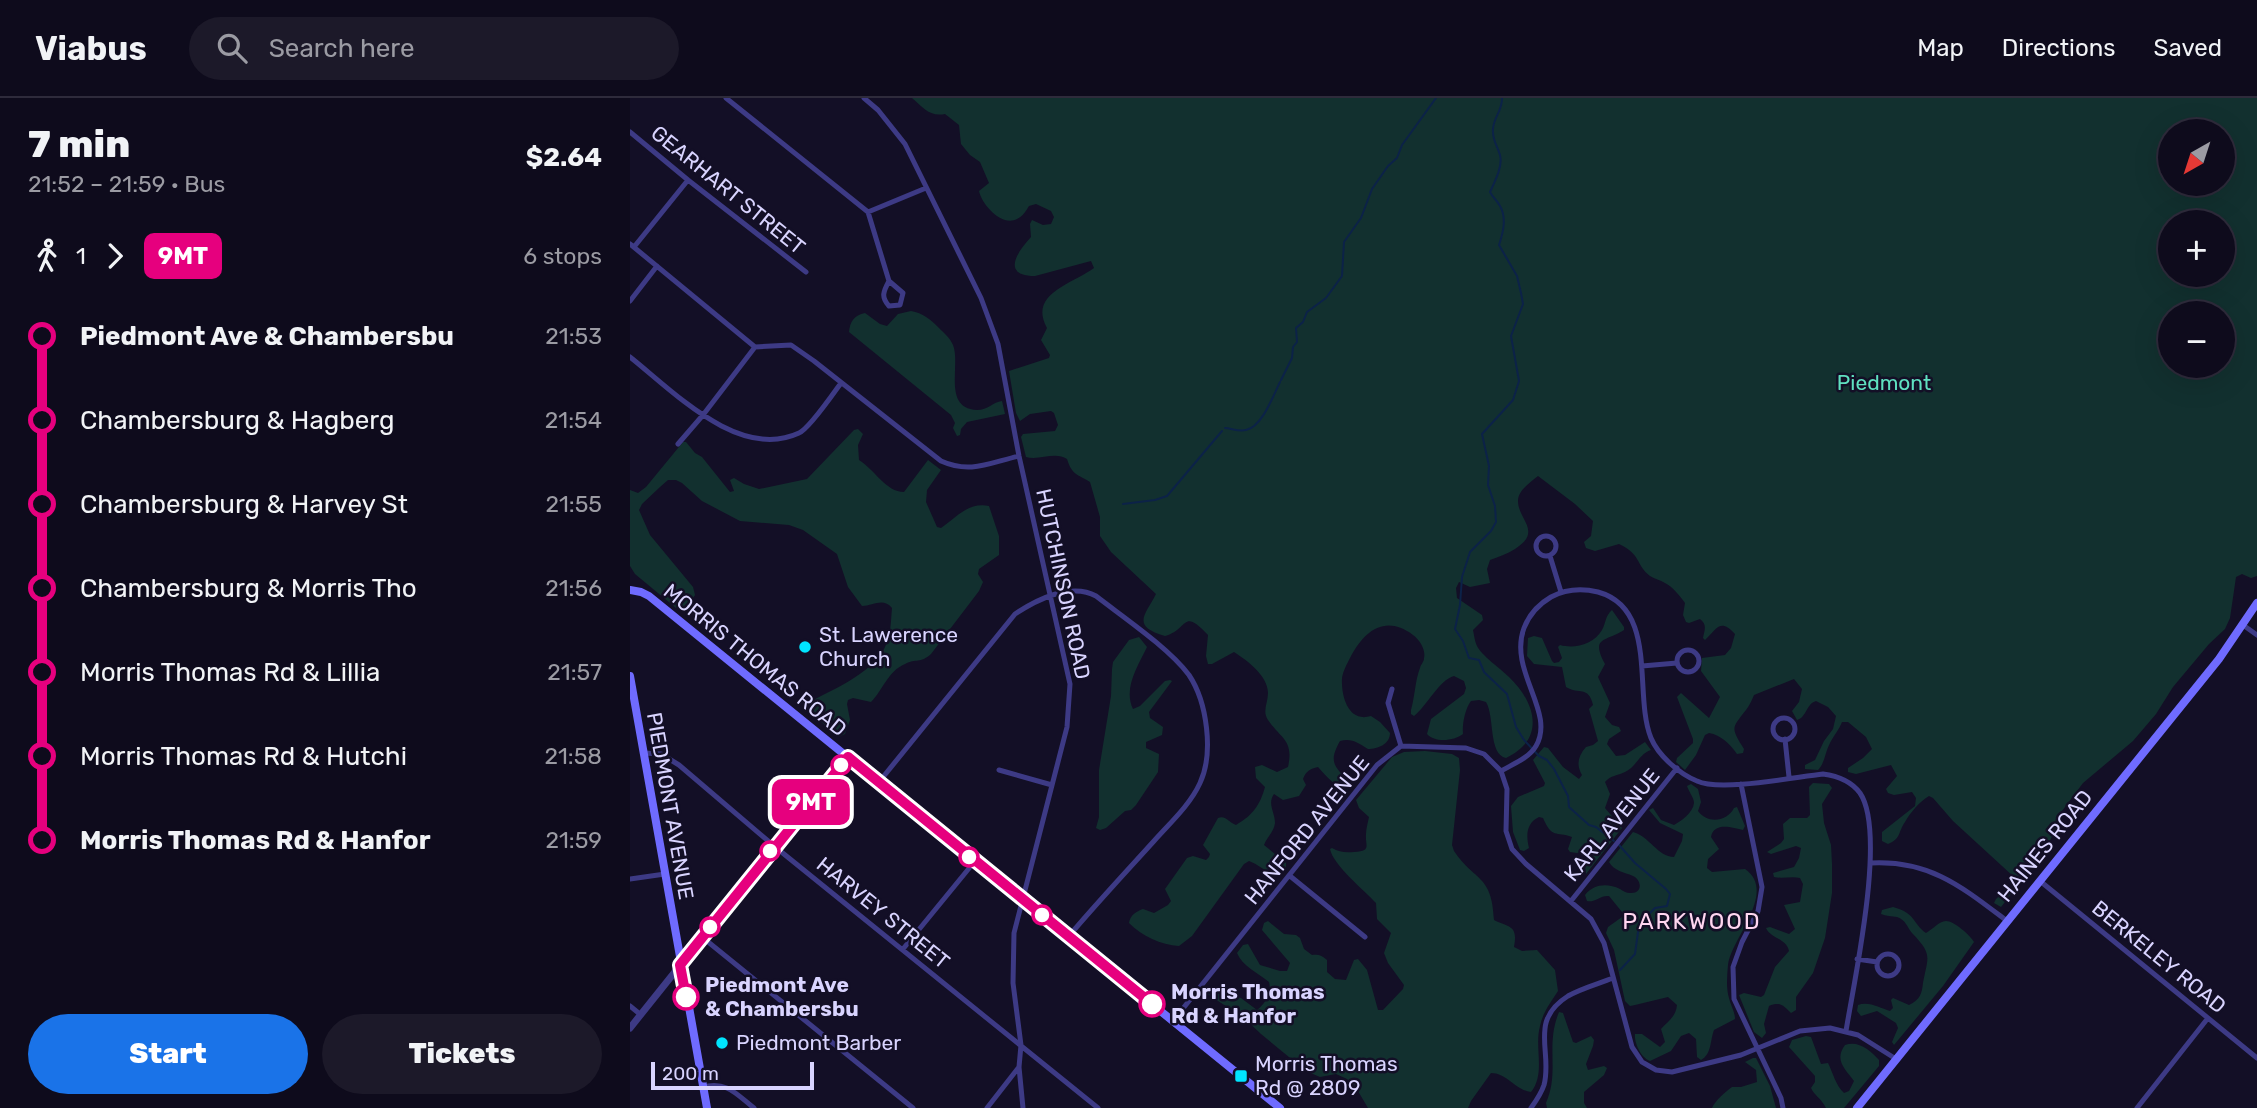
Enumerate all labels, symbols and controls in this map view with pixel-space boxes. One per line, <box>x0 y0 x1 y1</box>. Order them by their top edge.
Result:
search box <box>189 17 679 80</box>
text: Viabus <box>35 29 147 68</box>
icon: search <box>213 29 251 67</box>
text: Search here <box>269 33 415 64</box>
text: Map <box>1917 34 1964 62</box>
text: Directions <box>2002 34 2115 62</box>
text: Saved <box>2153 34 2222 62</box>
north arrow <box>2158 119 2235 196</box>
map controls <box>2158 119 2235 378</box>
street label: GEARHART STREET <box>646 120 810 259</box>
text: 7 min <box>28 121 130 167</box>
text: $2.64 <box>526 142 602 173</box>
text: 21:52 – 21:59 · Bus <box>28 170 225 198</box>
button: + <box>2158 210 2235 287</box>
icon: walk <box>28 237 66 275</box>
icon: forward <box>96 237 134 275</box>
text: 1 <box>76 242 86 270</box>
text: 9MT <box>158 242 208 270</box>
text: 6 stops <box>523 242 602 270</box>
button: − <box>2158 301 2235 378</box>
text: Piedmont Ave & Chambersbu <box>80 321 454 352</box>
text: 21:53 <box>545 322 602 350</box>
park label: Piedmont <box>1837 370 1931 395</box>
text: Chambersburg & Hagberg <box>80 405 394 436</box>
text: 21:54 <box>545 406 602 434</box>
street label: HUTCHINSON ROAD <box>1031 486 1096 681</box>
text: Chambersburg & Harvey St <box>80 489 408 520</box>
text: 21:55 <box>545 490 602 518</box>
text: Chambersburg & Morris Tho <box>80 573 417 604</box>
text: 21:56 <box>545 574 602 602</box>
street label: MORRIS THOMAS ROAD <box>659 578 852 741</box>
place label: St. Lawerence Church <box>819 622 958 671</box>
marker: St. Lawerence Church <box>797 639 813 655</box>
text: Morris Thomas Rd & Lillia <box>80 657 380 688</box>
text: 21:57 <box>547 658 602 686</box>
street label: PIEDMONT AVENUE <box>642 710 699 901</box>
text: Morris Thomas Rd & Hutchi <box>80 741 407 772</box>
text: 21:58 <box>544 742 602 770</box>
street label: HANFORD AVENUE <box>1239 750 1374 909</box>
unlabelled marker <box>831 755 851 775</box>
street label: KARL AVENUE <box>1559 763 1665 886</box>
line badge: 9MT <box>771 779 851 825</box>
street label: HAINES ROAD <box>1992 785 2097 907</box>
text: 9MT <box>786 788 836 816</box>
text: Morris Thomas Rd & Hanfor <box>80 825 431 856</box>
text: 21:59 <box>545 826 602 854</box>
unlabelled marker <box>760 841 780 861</box>
unlabelled marker <box>959 847 979 867</box>
street label: HARVEY STREET <box>812 851 955 974</box>
street label: BERKELEY ROAD <box>2087 895 2231 1018</box>
unlabelled marker <box>1032 905 1052 925</box>
district label: PARKWOOD <box>1622 907 1762 935</box>
unlabelled marker <box>700 917 720 937</box>
place label: Piedmont Ave & Chambersbu <box>705 972 859 1021</box>
place label: Morris Thomas Rd & Hanfor <box>1171 979 1325 1028</box>
marker: Piedmont Ave & Chambersbu <box>673 984 699 1010</box>
marker: Morris Thomas Rd & Hanfor <box>1139 991 1165 1017</box>
button: Start <box>28 1014 308 1094</box>
button: Tickets <box>322 1014 602 1094</box>
place label: Piedmont Barber <box>736 1030 901 1055</box>
marker: Piedmont Barber <box>714 1035 730 1051</box>
place label: Morris Thomas Rd @ 2809 <box>1255 1051 1398 1100</box>
scale bar <box>651 1059 814 1091</box>
text: 200 m <box>662 1062 719 1085</box>
marker: Morris Thomas Rd @ 2809 <box>1233 1068 1249 1084</box>

